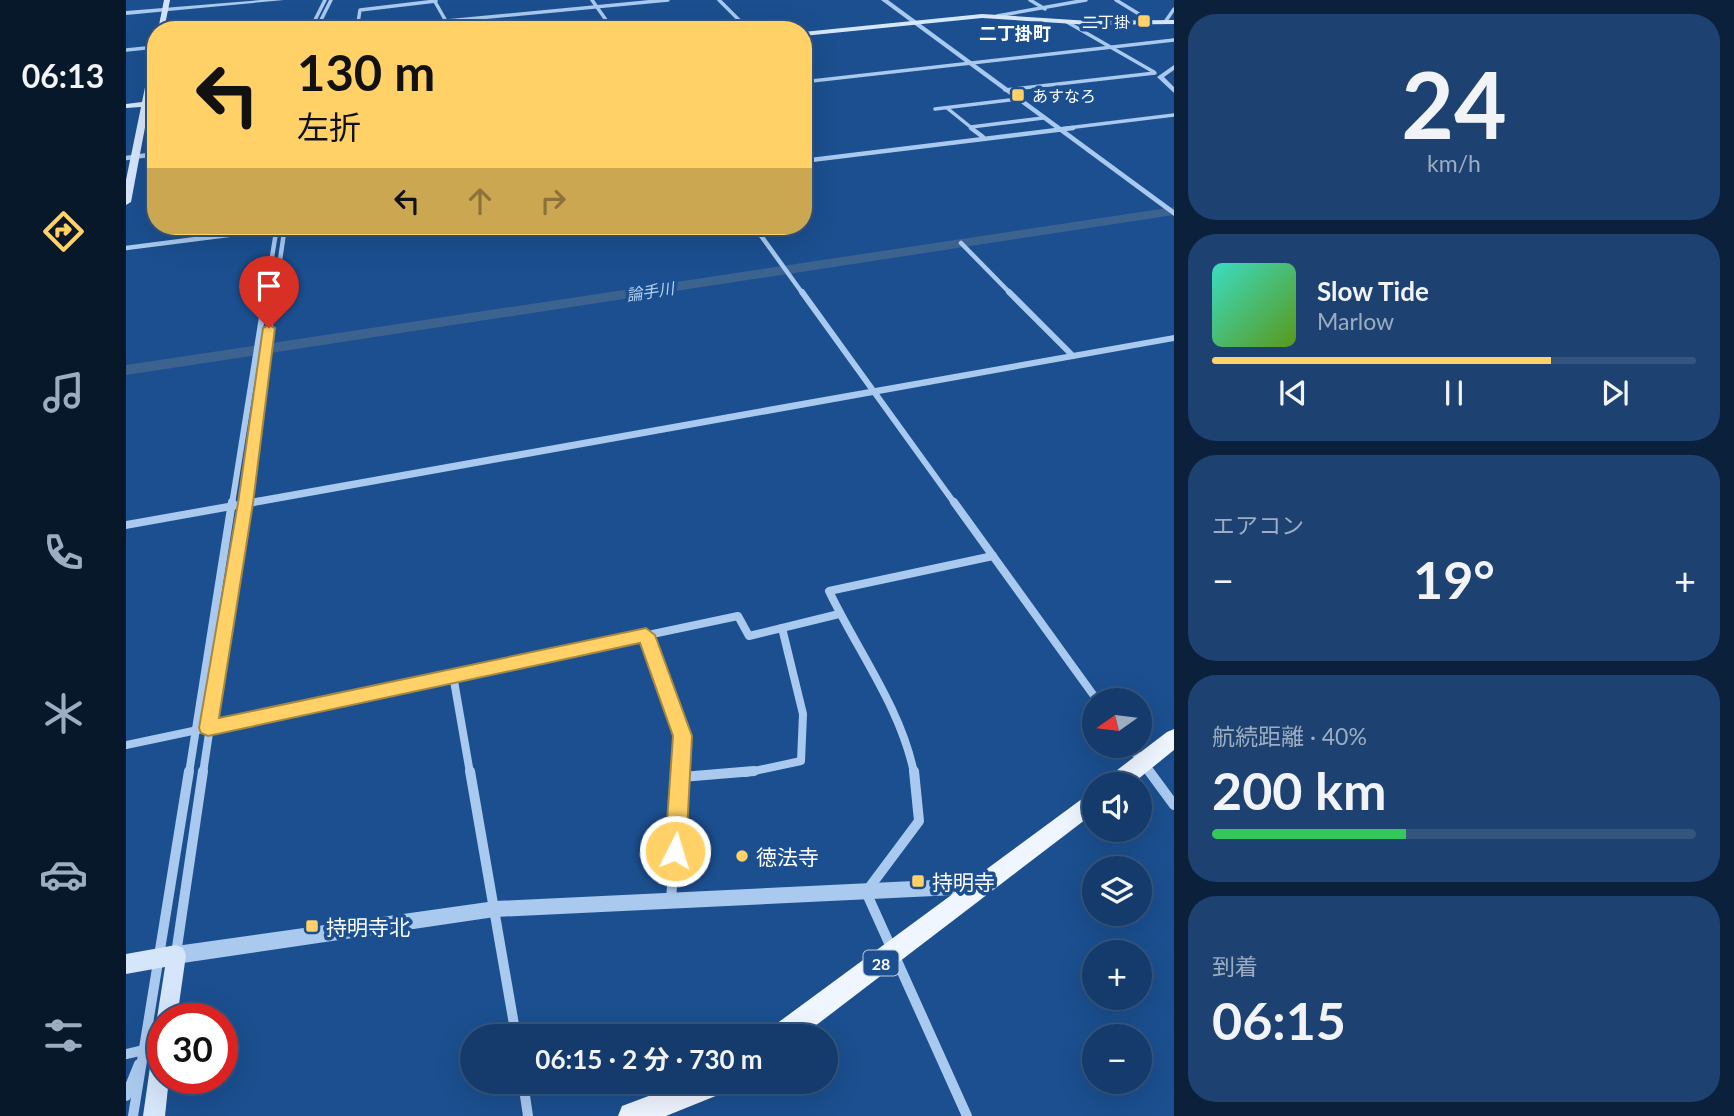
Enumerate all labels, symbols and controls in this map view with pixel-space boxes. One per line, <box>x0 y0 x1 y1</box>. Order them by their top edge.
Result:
place label: 二丁掛 <box>1082 12 1130 31</box>
marker: 二丁掛 <box>1136 13 1152 29</box>
district label: 二丁掛町 <box>979 22 1051 44</box>
text: 130 m <box>297 43 435 101</box>
icon: left <box>182 49 273 140</box>
text: 24 <box>1401 49 1507 158</box>
text: 06:13 <box>22 56 104 95</box>
place label: あすなろ <box>1032 86 1096 105</box>
marker: あすなろ <box>1010 87 1026 103</box>
text: 左折 <box>297 107 361 146</box>
text: km/h <box>1427 149 1481 177</box>
icon: left <box>388 182 426 220</box>
icon: ahead <box>461 182 499 220</box>
icon: right <box>534 182 572 220</box>
icon: directions <box>39 207 88 256</box>
pin <box>239 256 299 328</box>
icon: arrive <box>250 267 288 305</box>
text: Slow Tide <box>1317 275 1429 307</box>
water label: 論手川 <box>625 278 677 304</box>
text: Marlow <box>1317 307 1394 335</box>
icon: music <box>39 368 88 417</box>
icon: previous <box>1274 374 1312 412</box>
icon: pause <box>1435 374 1473 412</box>
icon: next <box>1596 374 1634 412</box>
text: エアコン <box>1212 511 1304 539</box>
icon: phone <box>39 528 88 577</box>
text: 19° <box>1413 548 1495 610</box>
text: − <box>1212 557 1234 603</box>
text: + <box>1674 557 1696 603</box>
north arrow <box>1082 688 1152 758</box>
map controls <box>1082 688 1152 1094</box>
icon: climate <box>39 689 88 738</box>
text: 航続距離 · 40% <box>1212 722 1367 750</box>
text: 200 km <box>1212 759 1386 821</box>
button: sound <box>1082 772 1152 842</box>
position arrow <box>638 814 712 888</box>
place label: 徳法寺 <box>756 844 819 869</box>
marker: 徳法寺 <box>734 848 750 864</box>
icon: car <box>39 850 88 899</box>
button: layers <box>1082 856 1152 926</box>
place label: 持明寺 <box>932 869 995 894</box>
marker: 持明寺 <box>910 873 926 889</box>
place label: 持明寺北 <box>326 914 410 939</box>
marker: 持明寺北 <box>304 918 320 934</box>
button: + <box>1082 940 1152 1010</box>
road number: 28 <box>864 951 898 976</box>
text: 到着 <box>1212 952 1258 980</box>
text: 06:15 <box>1212 989 1346 1051</box>
speed limit sign: 30 <box>147 1003 238 1094</box>
icon: filters <box>39 1011 88 1060</box>
button: − <box>1082 1024 1152 1094</box>
text: 06:15 · 2 分 · 730 m <box>535 1043 763 1075</box>

